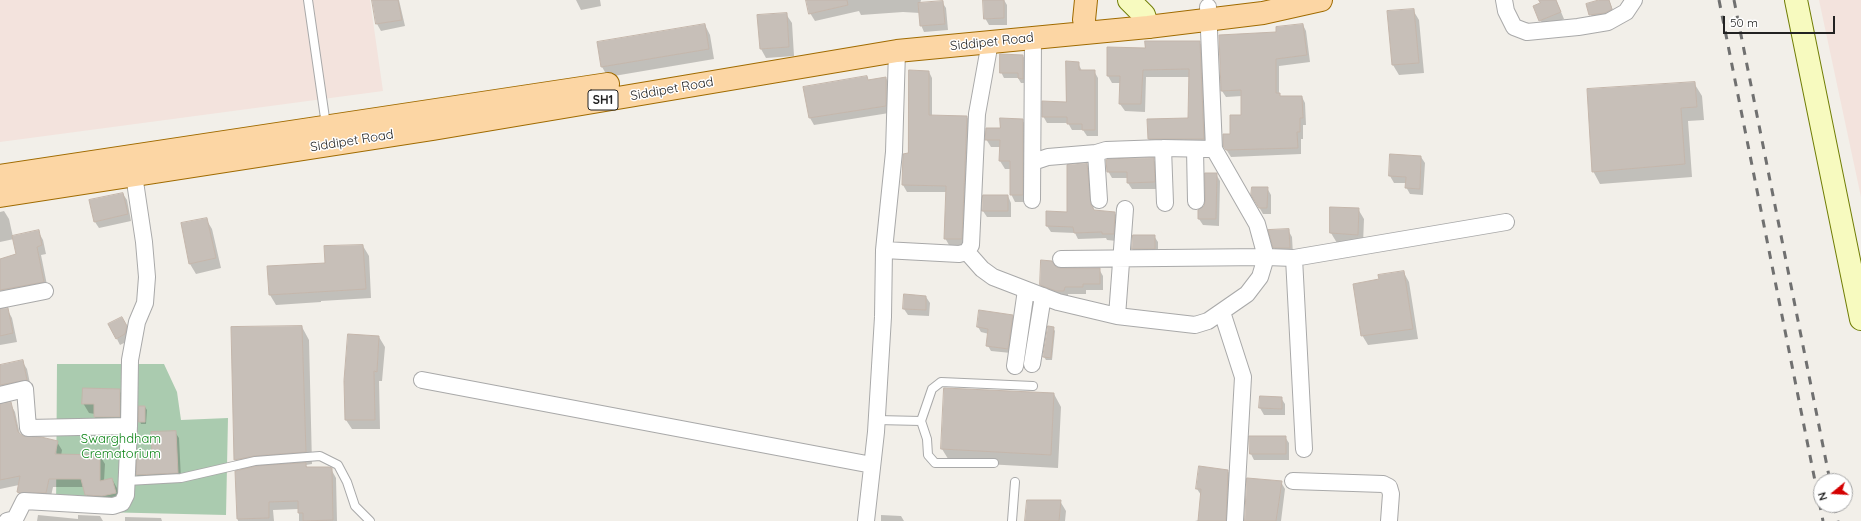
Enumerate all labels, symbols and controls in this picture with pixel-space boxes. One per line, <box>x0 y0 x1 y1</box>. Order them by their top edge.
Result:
scale bar <box>1725 8 1837 34</box>
text: 50 m <box>1730 15 1758 30</box>
street label: Siddipet Road <box>949 30 1035 54</box>
street label: Siddipet Road <box>629 74 715 104</box>
road number: SH1 <box>588 90 618 110</box>
street label: Siddipet Road <box>309 127 395 155</box>
park label: Swarghdham Crematorium <box>81 431 161 462</box>
north arrow <box>1813 473 1853 513</box>
text: N <box>1815 490 1830 502</box>

